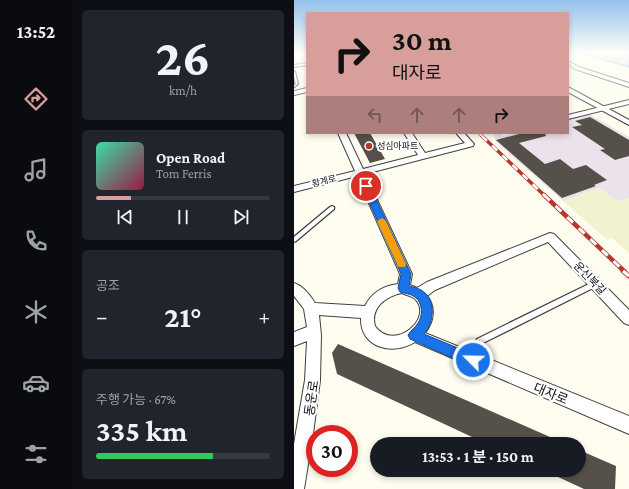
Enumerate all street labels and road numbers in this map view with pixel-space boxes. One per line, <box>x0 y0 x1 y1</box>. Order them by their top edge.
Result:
street label: 황계로 <box>311 173 337 189</box>
street label: 운신북길 <box>572 259 608 297</box>
street label: 동운로 <box>302 379 321 417</box>
street label: 대자로 <box>531 380 570 407</box>

